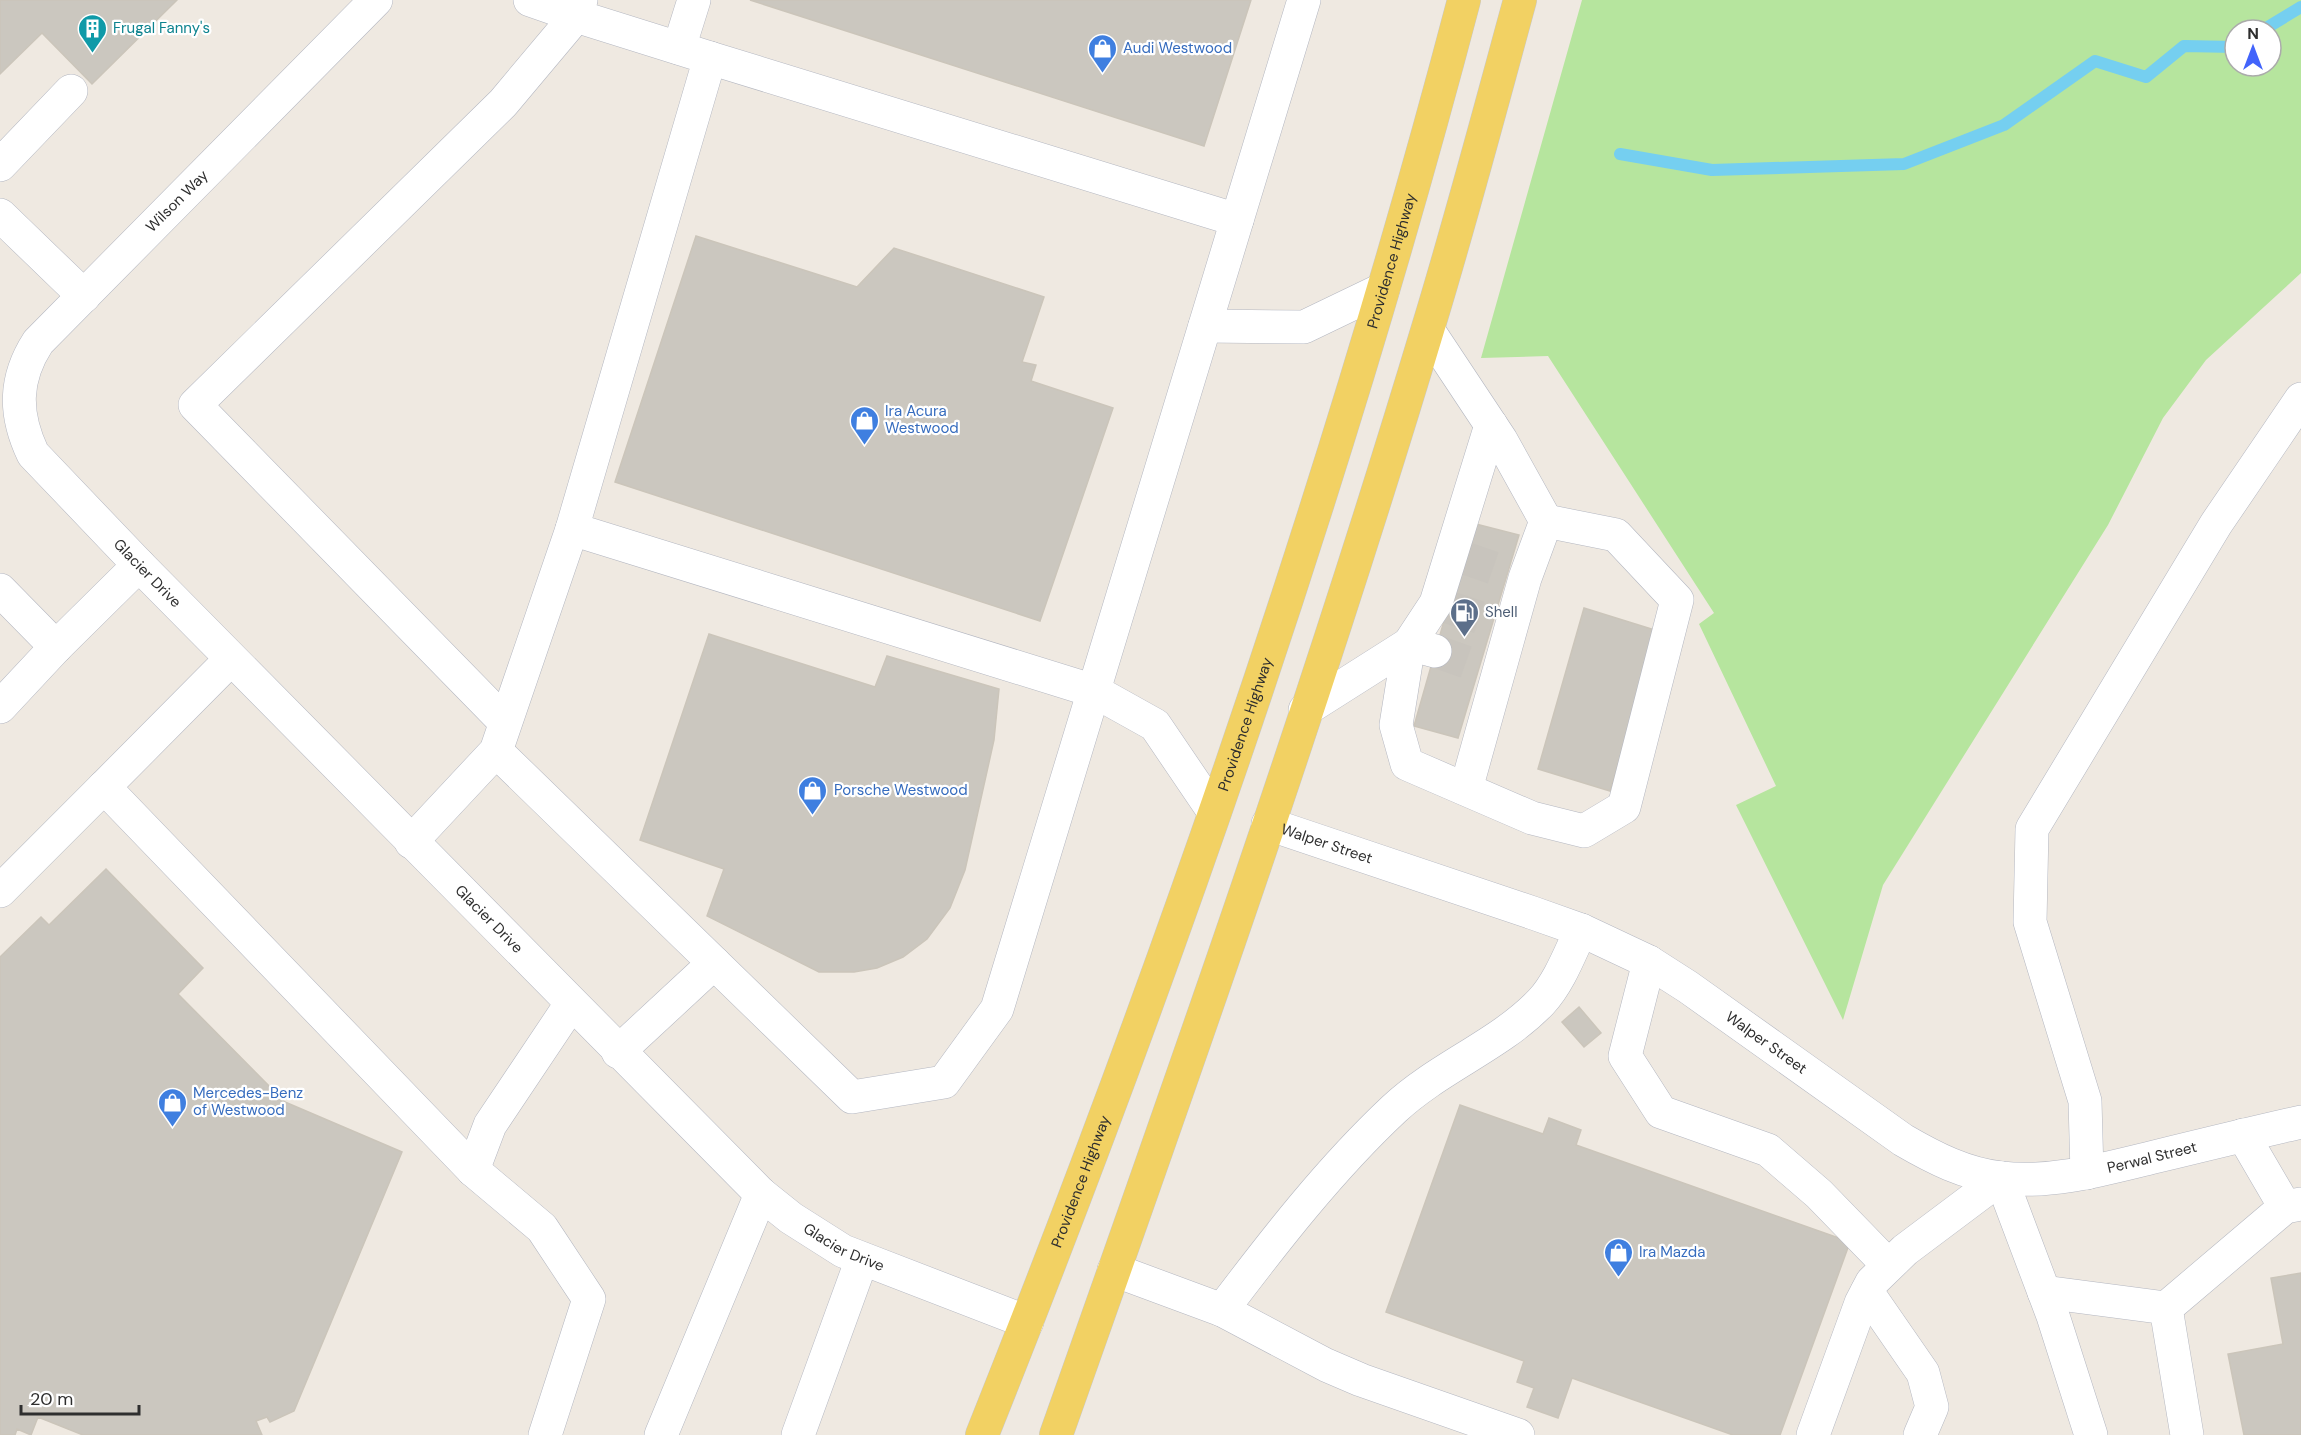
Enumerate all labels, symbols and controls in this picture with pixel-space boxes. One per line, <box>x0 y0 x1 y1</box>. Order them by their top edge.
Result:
building icon: Frugal Fanny's <box>76 12 108 54</box>
place label: Frugal Fanny's <box>113 18 210 38</box>
north arrow <box>2223 18 2283 78</box>
text: N <box>2247 23 2259 44</box>
shop icon: Audi Westwood <box>1086 32 1118 74</box>
place label: Audi Westwood <box>1123 38 1232 58</box>
street label: Wilson Way <box>141 165 213 237</box>
street label: Providence Highway <box>1362 190 1421 331</box>
place label: Ira Acura Westwood <box>885 401 959 438</box>
shop icon: Ira Acura Westwood <box>848 404 880 446</box>
street label: Glacier Drive <box>109 535 186 612</box>
fuel station icon: Shell <box>1448 596 1480 638</box>
place label: Shell <box>1485 602 1518 622</box>
street label: Providence Highway <box>1213 654 1277 794</box>
shop icon: Porsche Westwood <box>797 774 829 816</box>
place label: Porsche Westwood <box>834 780 968 800</box>
street label: Walper Street <box>1278 819 1375 868</box>
street label: Glacier Drive <box>451 880 527 958</box>
street label: Walper Street <box>1722 1007 1811 1079</box>
place label: Mercedes-Benz of Westwood <box>193 1083 303 1120</box>
shop icon: Mercedes-Benz of Westwood <box>156 1086 188 1128</box>
street label: Providence Highway <box>1046 1112 1115 1251</box>
street label: Perwal Street <box>2105 1137 2199 1178</box>
street label: Glacier Drive <box>799 1218 887 1276</box>
shop icon: Ira Mazda <box>1602 1236 1634 1278</box>
place label: Ira Mazda <box>1639 1242 1705 1262</box>
scale bar <box>21 1378 140 1416</box>
text: 20 m <box>30 1387 73 1411</box>

